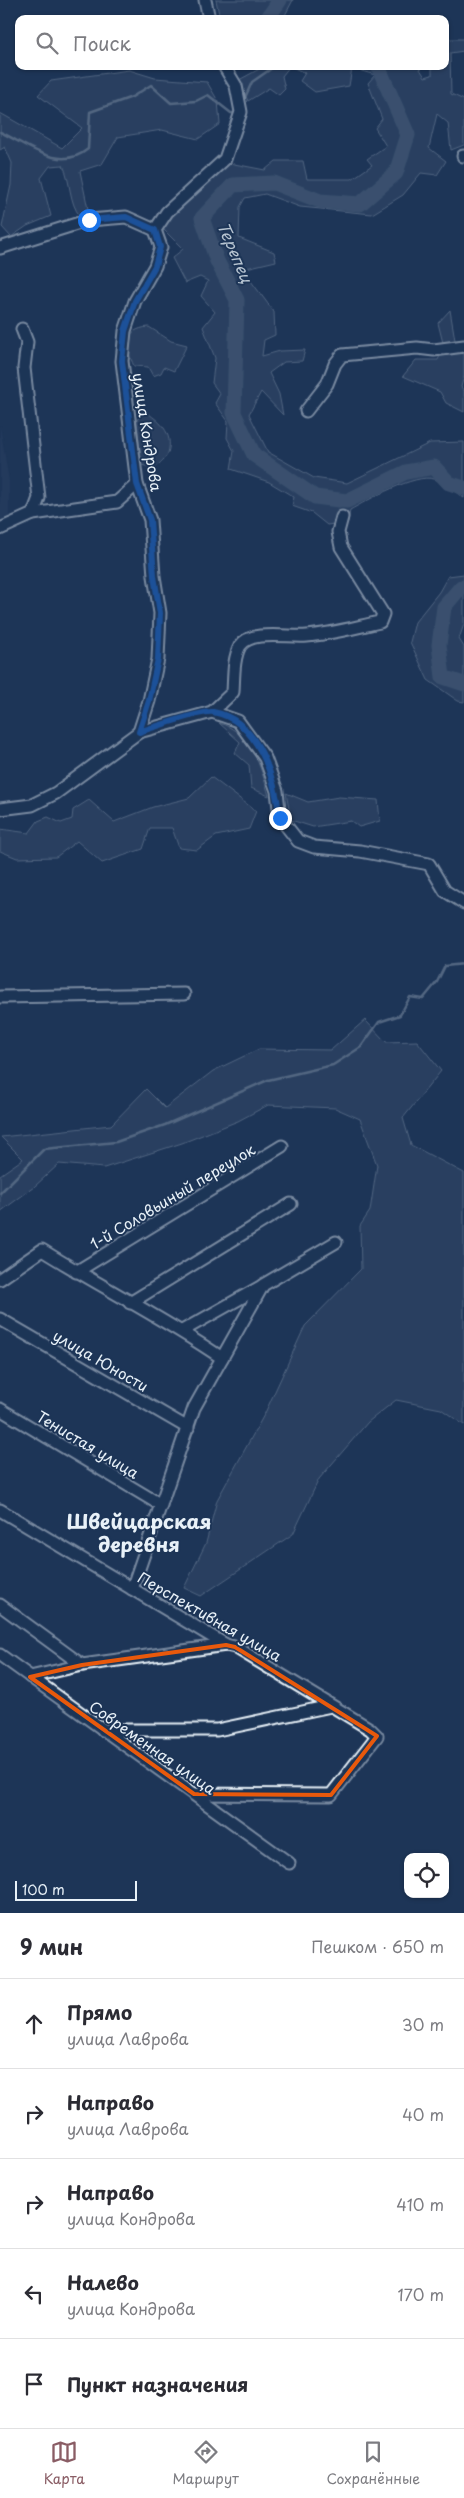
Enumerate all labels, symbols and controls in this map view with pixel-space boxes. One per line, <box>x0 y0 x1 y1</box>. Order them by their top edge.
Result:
search box <box>15 15 449 70</box>
icon: search <box>33 29 61 57</box>
text: Поиск <box>73 29 131 57</box>
route start <box>78 209 101 232</box>
water label: Терепец <box>212 218 260 287</box>
street label: улица Кондрова <box>127 371 169 494</box>
route end <box>269 807 292 830</box>
street label: 1-й Соловьиный переулок <box>85 1137 259 1255</box>
street label: улица Юности <box>49 1323 153 1397</box>
street label: Тенистая улица <box>32 1404 144 1484</box>
district label: Швейцарская деревня <box>66 1506 212 1559</box>
street label: Перспективная улица <box>134 1565 287 1667</box>
street label: Современная улица <box>85 1695 222 1800</box>
map controls <box>404 1853 449 1898</box>
button: locate <box>404 1853 449 1898</box>
scale bar <box>15 1878 138 1901</box>
text: 100 m <box>22 1879 65 1900</box>
text: 9 мин <box>20 1930 83 1962</box>
text: Пешком · 650 m <box>311 1934 444 1958</box>
text: Прямо <box>67 1998 132 2026</box>
icon: ahead <box>20 2010 48 2038</box>
text: 30 m <box>402 2012 444 2036</box>
text: улица Лаврова <box>67 2026 189 2050</box>
text: Направо <box>67 2088 154 2116</box>
icon: right <box>20 2100 48 2128</box>
text: 40 m <box>402 2102 444 2126</box>
text: улица Лаврова <box>67 2116 189 2140</box>
text: Направо <box>67 2178 154 2206</box>
icon: right <box>20 2190 48 2218</box>
text: 410 m <box>396 2192 444 2216</box>
text: улица Кондрова <box>67 2206 195 2230</box>
text: Налево <box>67 2268 139 2296</box>
icon: left <box>20 2280 48 2308</box>
text: 170 m <box>398 2282 444 2306</box>
text: улица Кондрова <box>67 2296 195 2320</box>
icon: arrive <box>20 2370 48 2398</box>
text: Пункт назначения <box>67 2370 248 2398</box>
tab: Карта <box>44 2438 85 2489</box>
tab: Маршрут <box>173 2438 239 2489</box>
tab: Сохранённые <box>327 2438 420 2489</box>

